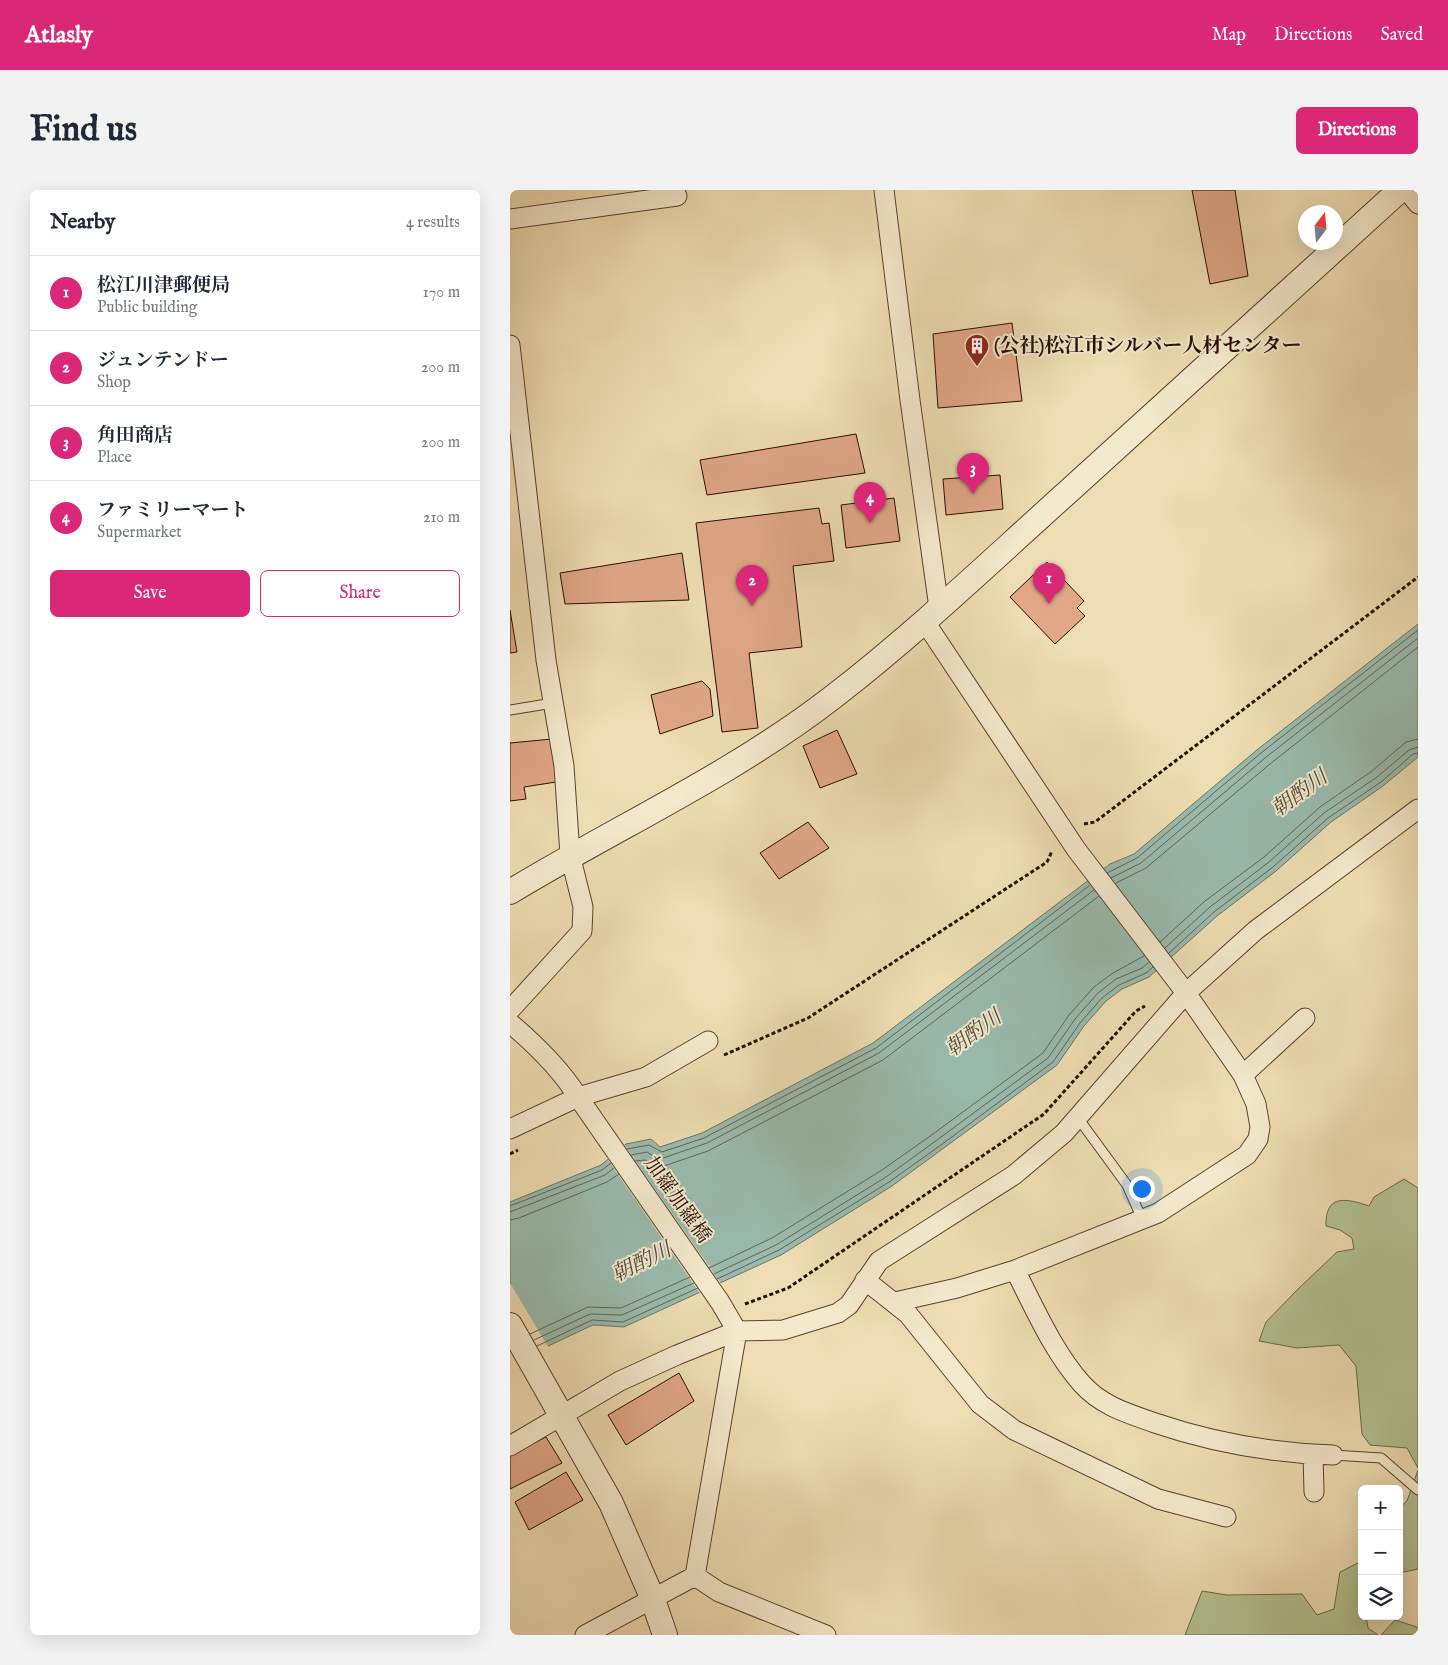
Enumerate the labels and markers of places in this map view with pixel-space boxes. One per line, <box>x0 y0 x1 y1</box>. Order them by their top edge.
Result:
building icon: (公社)松江市シルバー人材センター <box>964 333 990 367</box>
place label: (公社)松江市シルバー人材センター <box>994 334 1302 359</box>
pin: 3 <box>957 453 989 494</box>
pin: 4 <box>854 482 886 523</box>
pin: 1 <box>1033 563 1065 604</box>
pin: 2 <box>736 565 768 606</box>

